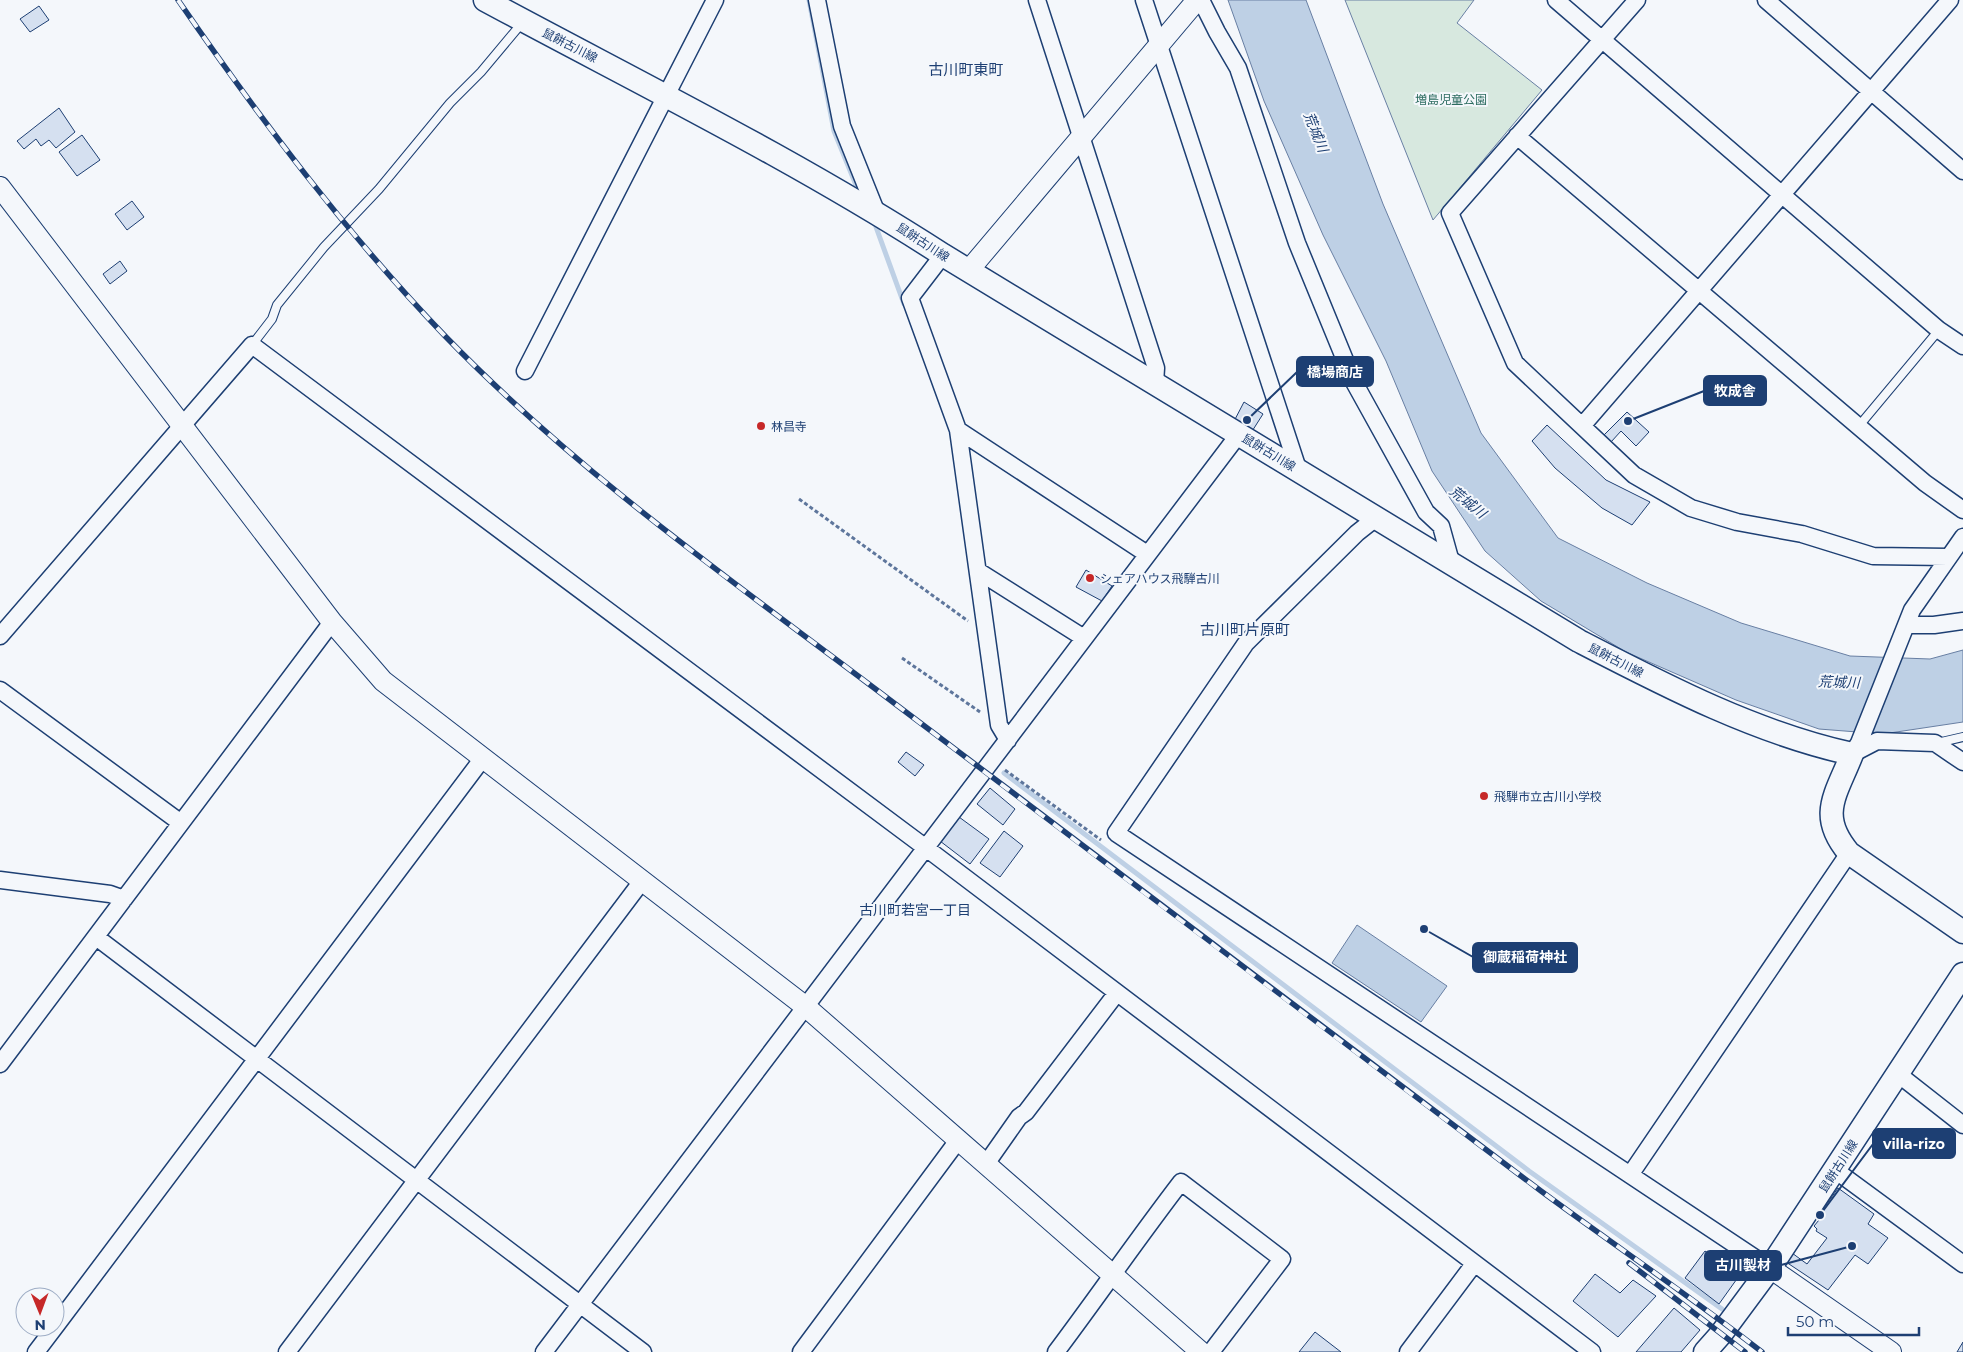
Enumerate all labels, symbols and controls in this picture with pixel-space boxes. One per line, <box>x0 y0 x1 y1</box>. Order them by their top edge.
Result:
street label: 鼠餅古川線 <box>540 25 600 65</box>
district label: 古川町東町 <box>928 60 1004 79</box>
park label: 増島児童公園 <box>1415 92 1487 107</box>
water label: 荒城川 <box>1300 109 1333 157</box>
street label: 鼠餅古川線 <box>894 219 952 265</box>
callout: 橋場商店 <box>1297 357 1373 386</box>
text: 橋場商店 <box>1307 363 1363 381</box>
callout: 牧成舎 <box>1704 376 1766 405</box>
text: 牧成舎 <box>1714 382 1756 400</box>
place label: 林昌寺 <box>771 419 807 434</box>
marker: 林昌寺 <box>755 420 767 432</box>
street label: 鼠餅古川線 <box>1239 430 1299 474</box>
water label: 荒城川 <box>1446 482 1492 523</box>
place label: シェアハウス飛騨古川 <box>1100 571 1220 586</box>
marker: シェアハウス飛騨古川 <box>1084 572 1096 584</box>
district label: 古川町片原町 <box>1200 620 1290 639</box>
street label: 鼠餅古川線 <box>1586 640 1646 680</box>
water label: 荒城川 <box>1818 672 1862 692</box>
place label: 飛騨市立古川小学校 <box>1494 789 1602 804</box>
marker: 飛騨市立古川小学校 <box>1478 790 1490 802</box>
district label: 古川町若宮一丁目 <box>859 901 971 919</box>
callout: 御蔵稲荷神社 <box>1473 943 1577 972</box>
text: 御蔵稲荷神社 <box>1483 948 1567 966</box>
callout: villa-rizo <box>1873 1129 1955 1158</box>
text: villa-rizo <box>1882 1135 1945 1153</box>
street label: 鼠餅古川線 <box>1815 1137 1861 1195</box>
callout: 古川製材 <box>1705 1251 1781 1280</box>
text: 古川製材 <box>1715 1256 1771 1274</box>
north arrow <box>15 1287 65 1337</box>
scale bar <box>1788 1304 1919 1336</box>
text: 50 m <box>1796 1312 1834 1331</box>
text: N <box>34 1316 46 1334</box>

